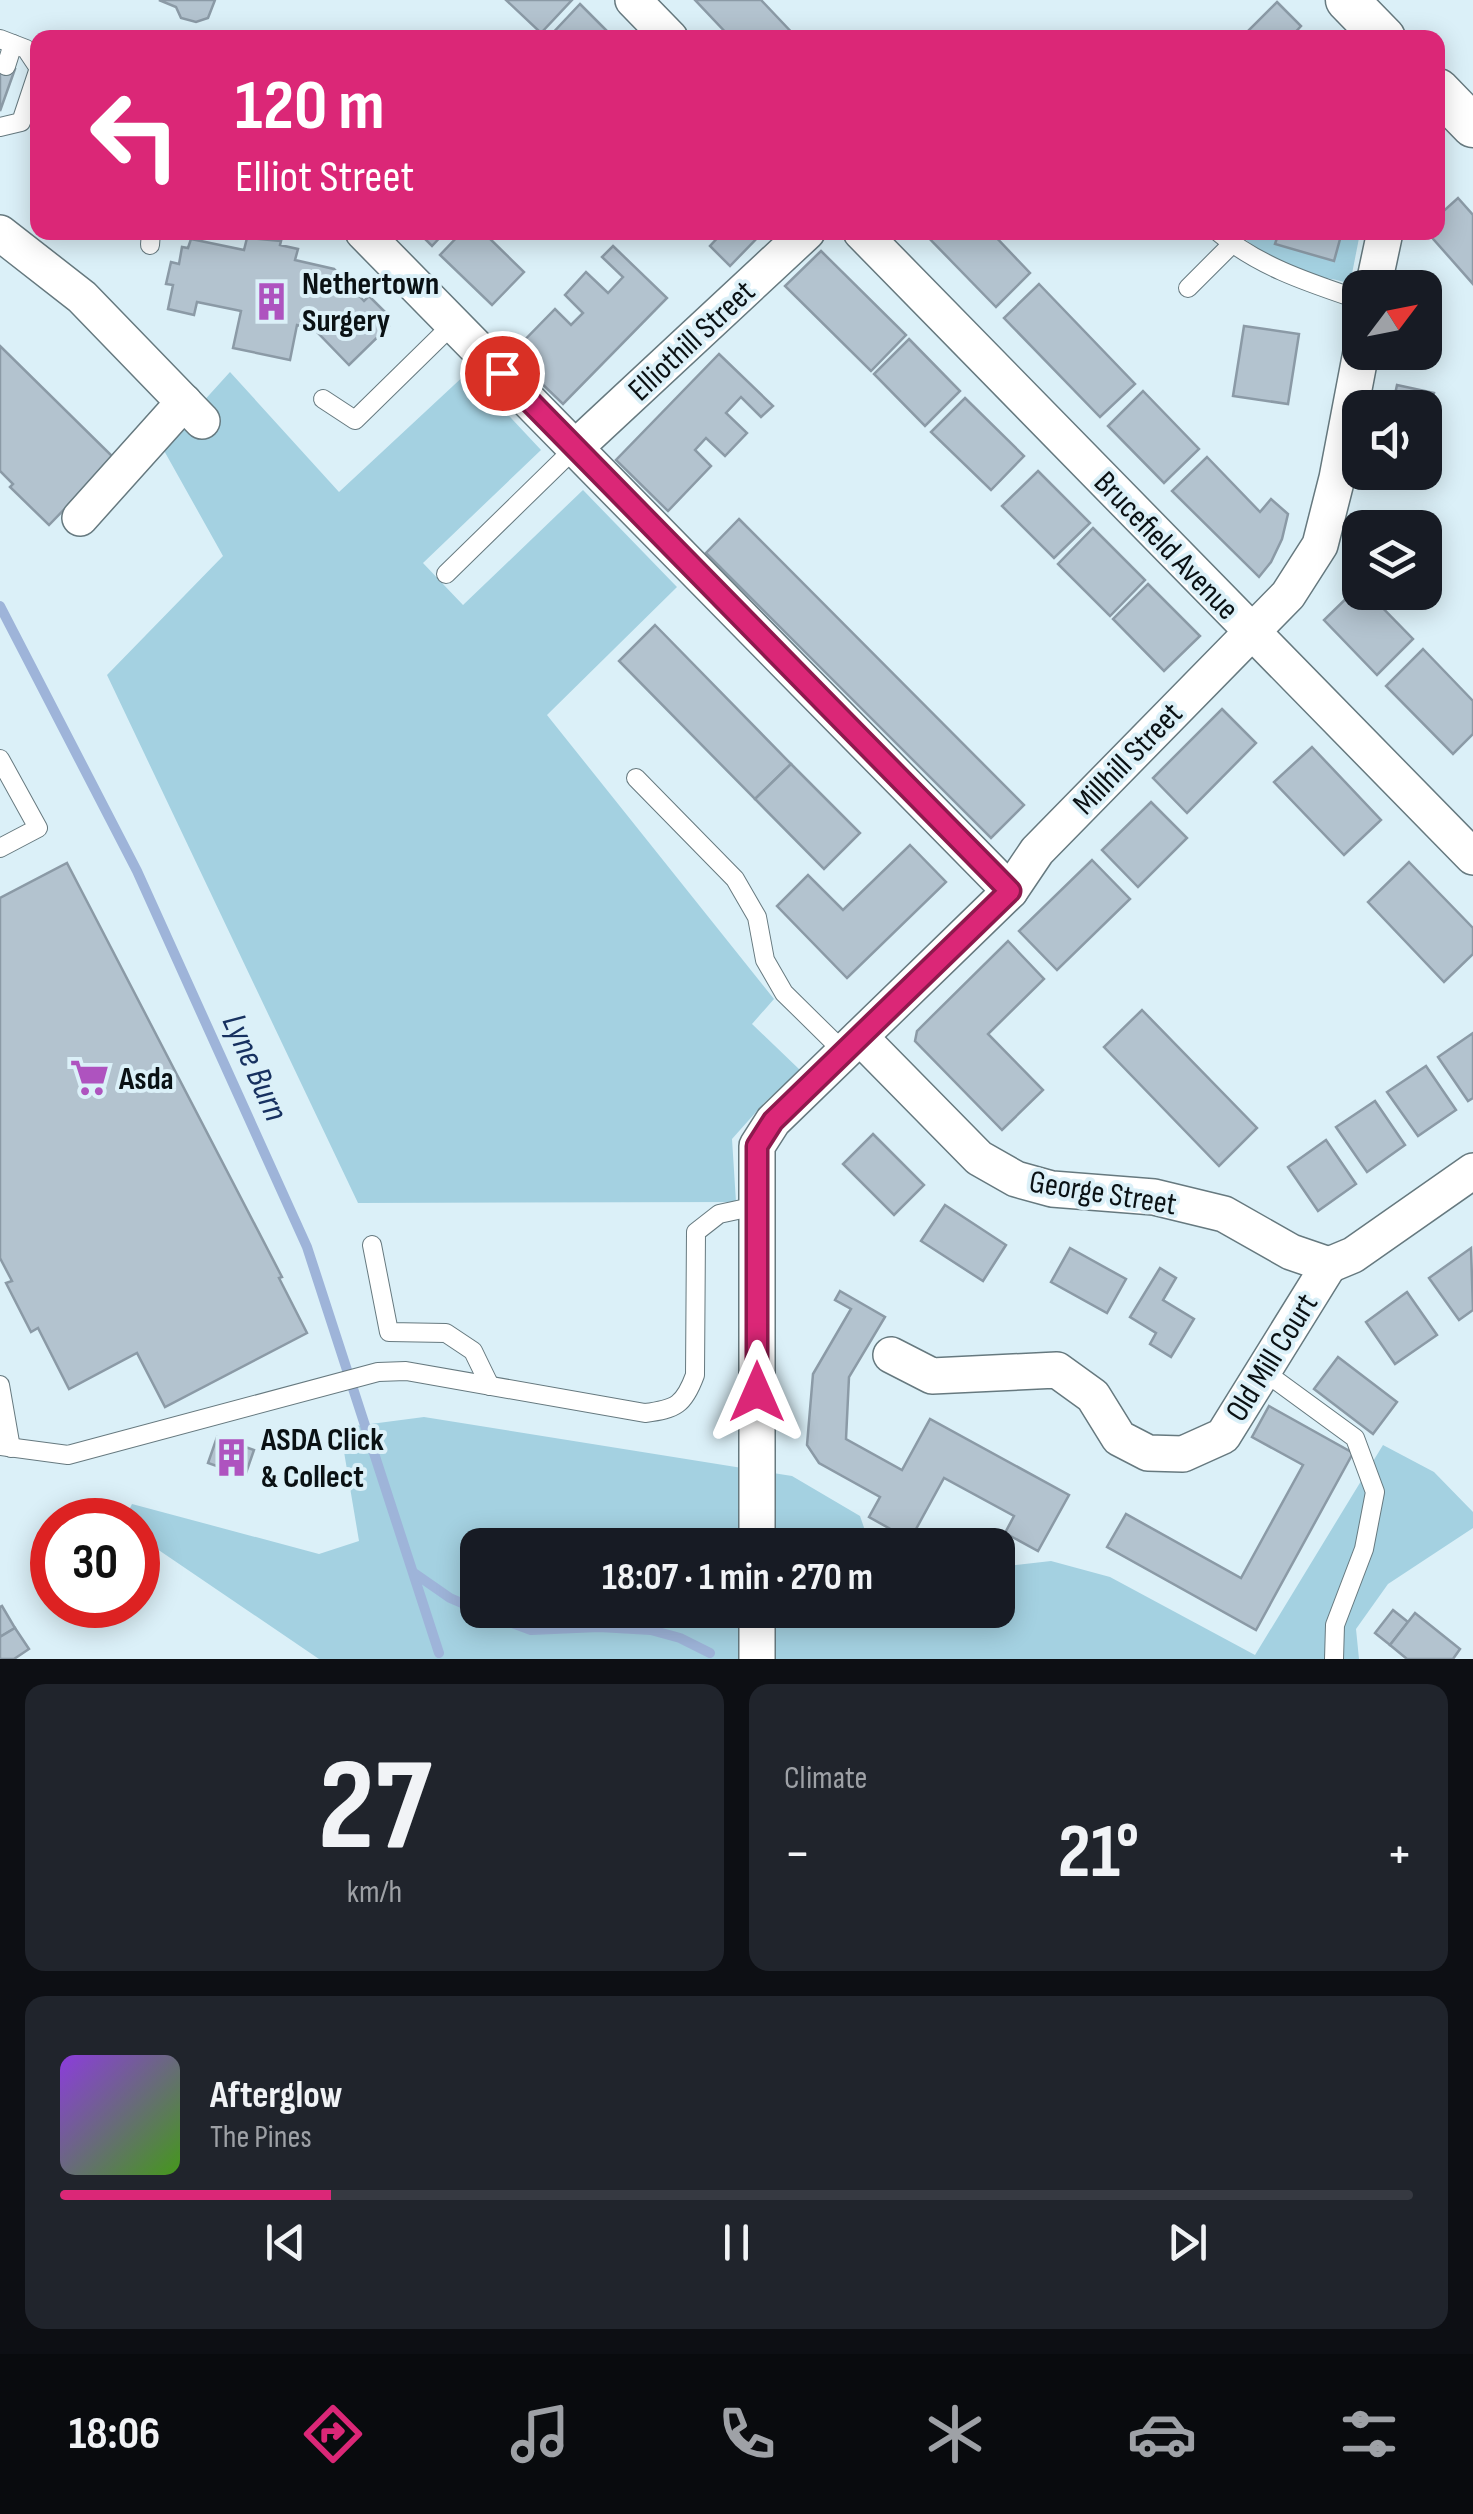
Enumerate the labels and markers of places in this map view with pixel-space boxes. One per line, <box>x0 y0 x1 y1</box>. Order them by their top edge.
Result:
place label: Nethertown Surgery <box>302 265 439 341</box>
building icon: Nethertown Surgery <box>251 280 293 322</box>
pin <box>460 331 545 416</box>
supermarket icon: Asda <box>68 1057 110 1099</box>
place label: Asda <box>118 1060 174 1099</box>
place label: ASDA Click & Collect <box>260 1421 384 1497</box>
building icon: ASDA Click & Collect <box>210 1436 252 1478</box>

